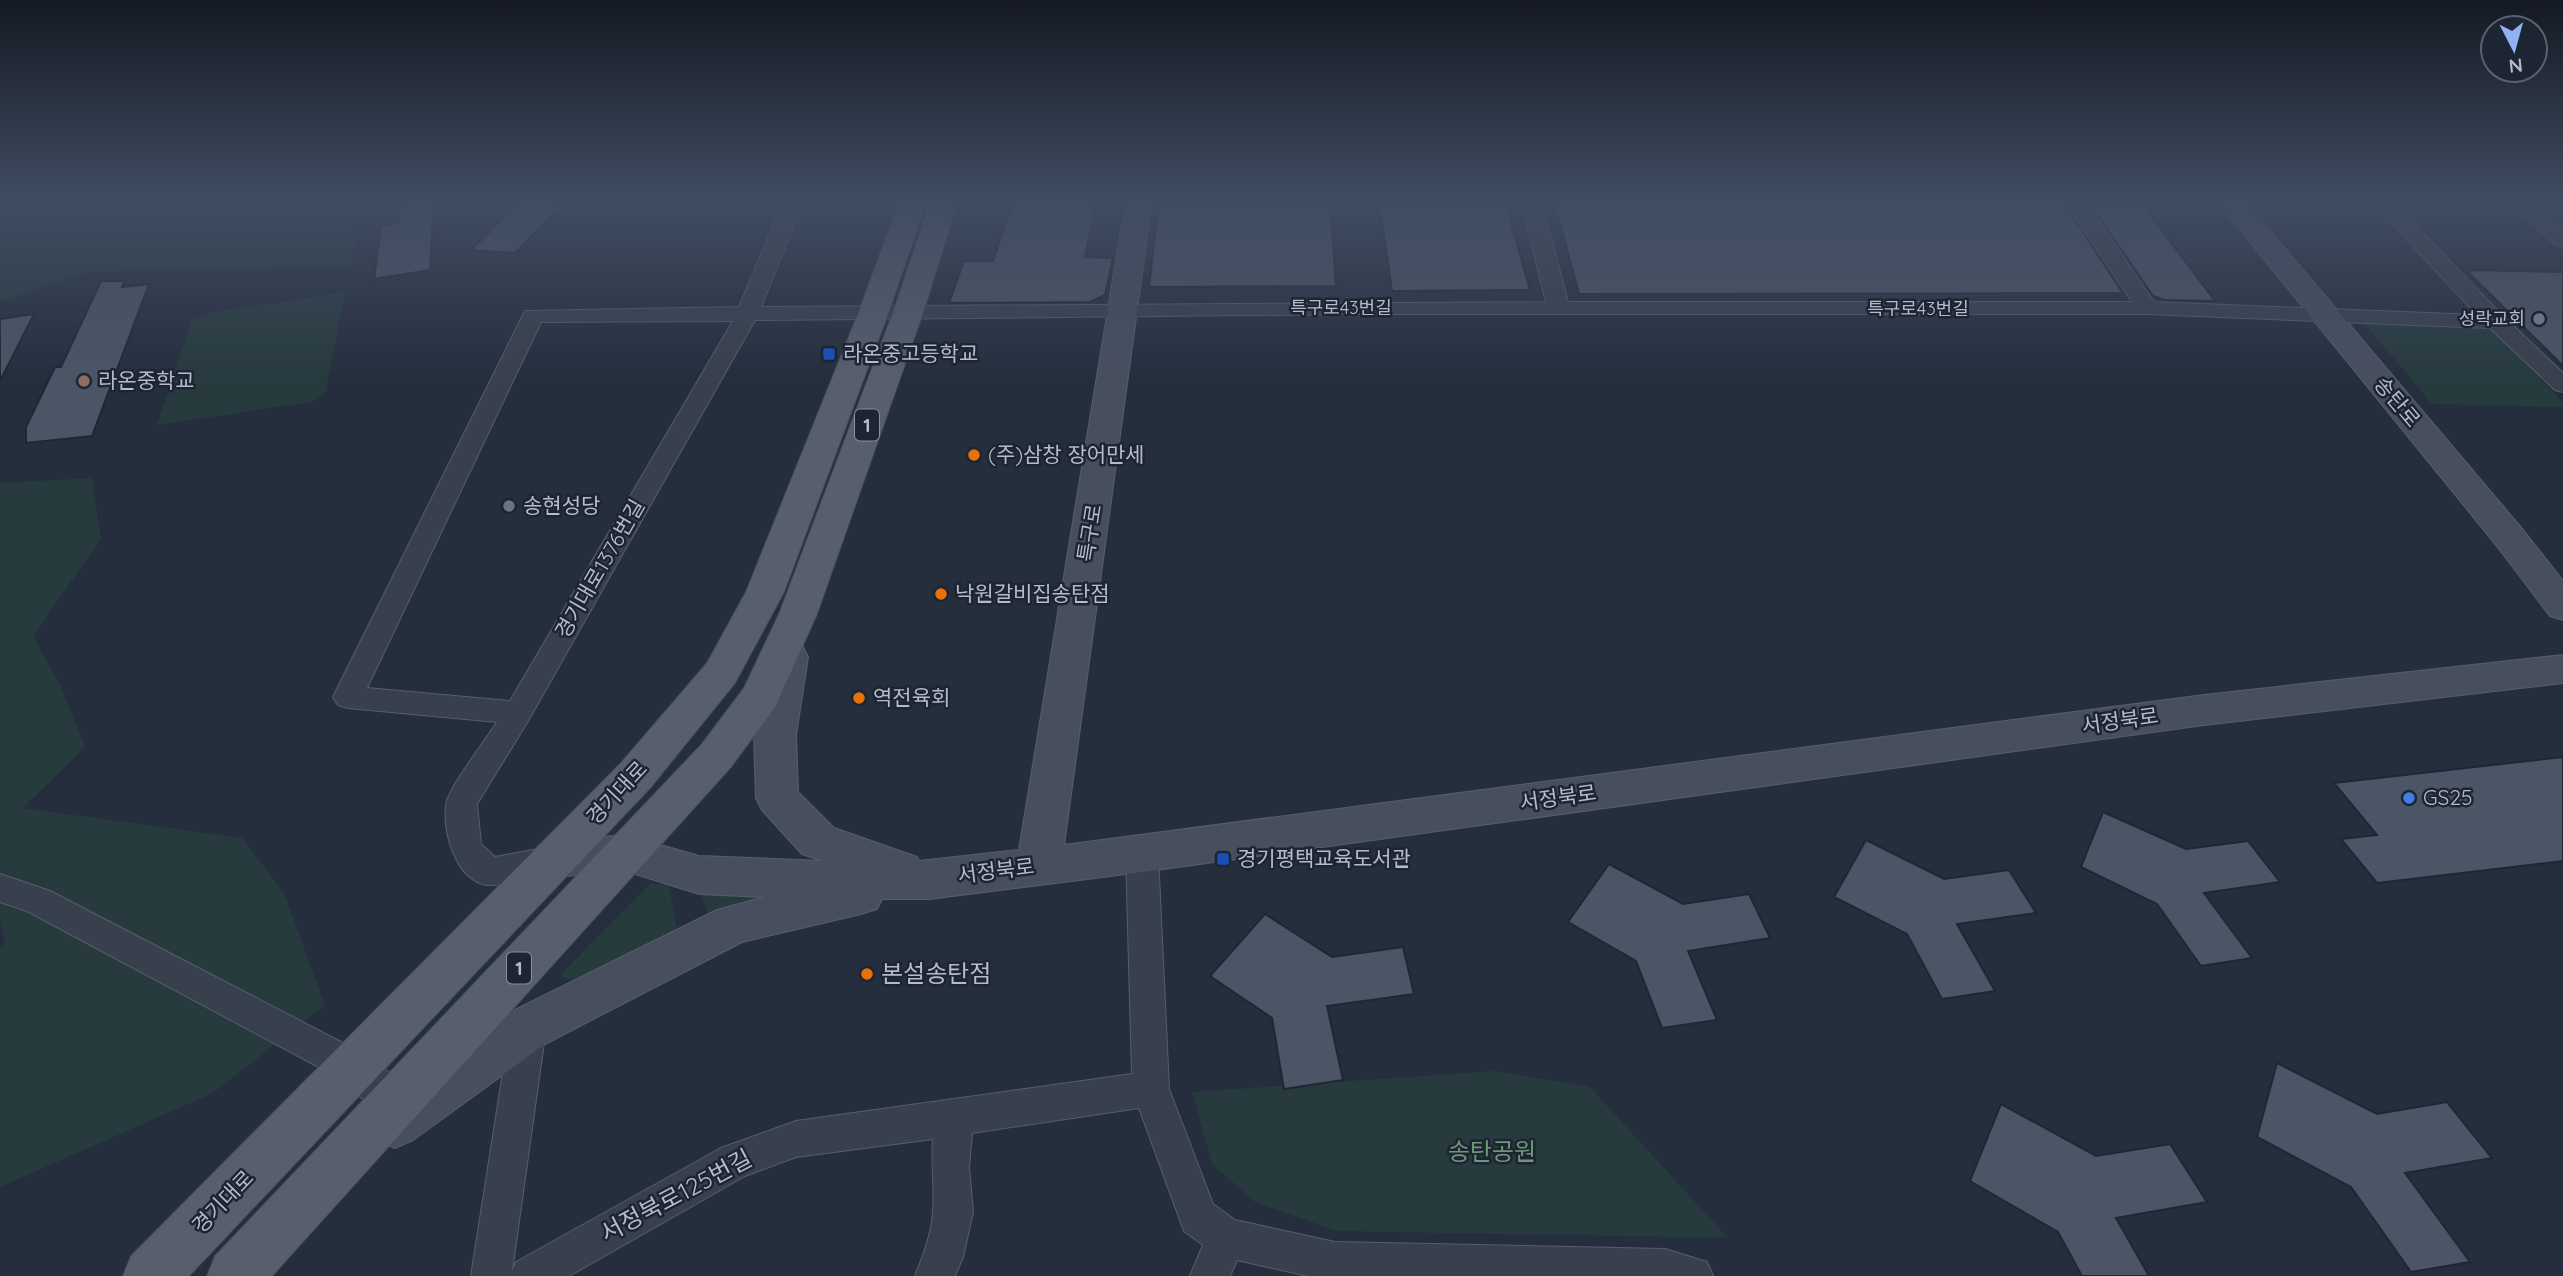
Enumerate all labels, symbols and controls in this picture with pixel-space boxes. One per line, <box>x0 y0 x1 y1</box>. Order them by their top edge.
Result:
north arrow <box>2479 14 2549 84</box>
text: N <box>2508 53 2524 79</box>
street label: 특구로43번길 <box>1290 296 1392 319</box>
street label: 특구로43번길 <box>1867 297 1969 320</box>
place label: 성락교회 <box>2459 307 2525 330</box>
marker: 성락교회 <box>2531 311 2547 327</box>
place label: 라온중고등학교 <box>843 340 978 366</box>
marker: 라온중고등학교 <box>821 346 837 362</box>
place label: 라온중학교 <box>98 367 195 393</box>
street label: 송탄로 <box>2369 371 2426 432</box>
marker: 라온중학교 <box>76 373 92 389</box>
road number: 1 <box>855 410 879 440</box>
place label: (주)삼창 장어만세 <box>988 441 1145 467</box>
marker: (주)삼창 장어만세 <box>966 447 982 463</box>
place label: 송현성당 <box>523 492 600 518</box>
street label: 경기대로1376번길 <box>549 494 649 643</box>
marker: 송현성당 <box>501 498 517 514</box>
street label: 특구로 <box>1072 502 1106 564</box>
place label: 낙원갈비집송탄점 <box>955 580 1110 606</box>
marker: 낙원갈비집송탄점 <box>933 586 949 602</box>
place label: 역전육회 <box>873 684 950 710</box>
marker: 역전육회 <box>851 690 867 706</box>
street label: 서정북로 <box>2080 702 2160 738</box>
street label: 경기대로 <box>580 755 652 829</box>
street label: 서정북로 <box>1518 779 1598 815</box>
place label: GS25 <box>2423 784 2472 810</box>
marker: GS25 <box>2401 790 2417 806</box>
place label: 경기평택교육도서관 <box>1237 845 1411 871</box>
marker: 경기평택교육도서관 <box>1215 851 1231 867</box>
street label: 서정북로 <box>956 852 1036 888</box>
road number: 1 <box>507 952 531 984</box>
place label: 본설송탄점 <box>881 958 991 988</box>
marker: 본설송탄점 <box>859 966 875 982</box>
park label: 송탄공원 <box>1448 1136 1536 1166</box>
street label: 서정북로125번길 <box>594 1142 757 1248</box>
street label: 경기대로 <box>186 1164 258 1238</box>

